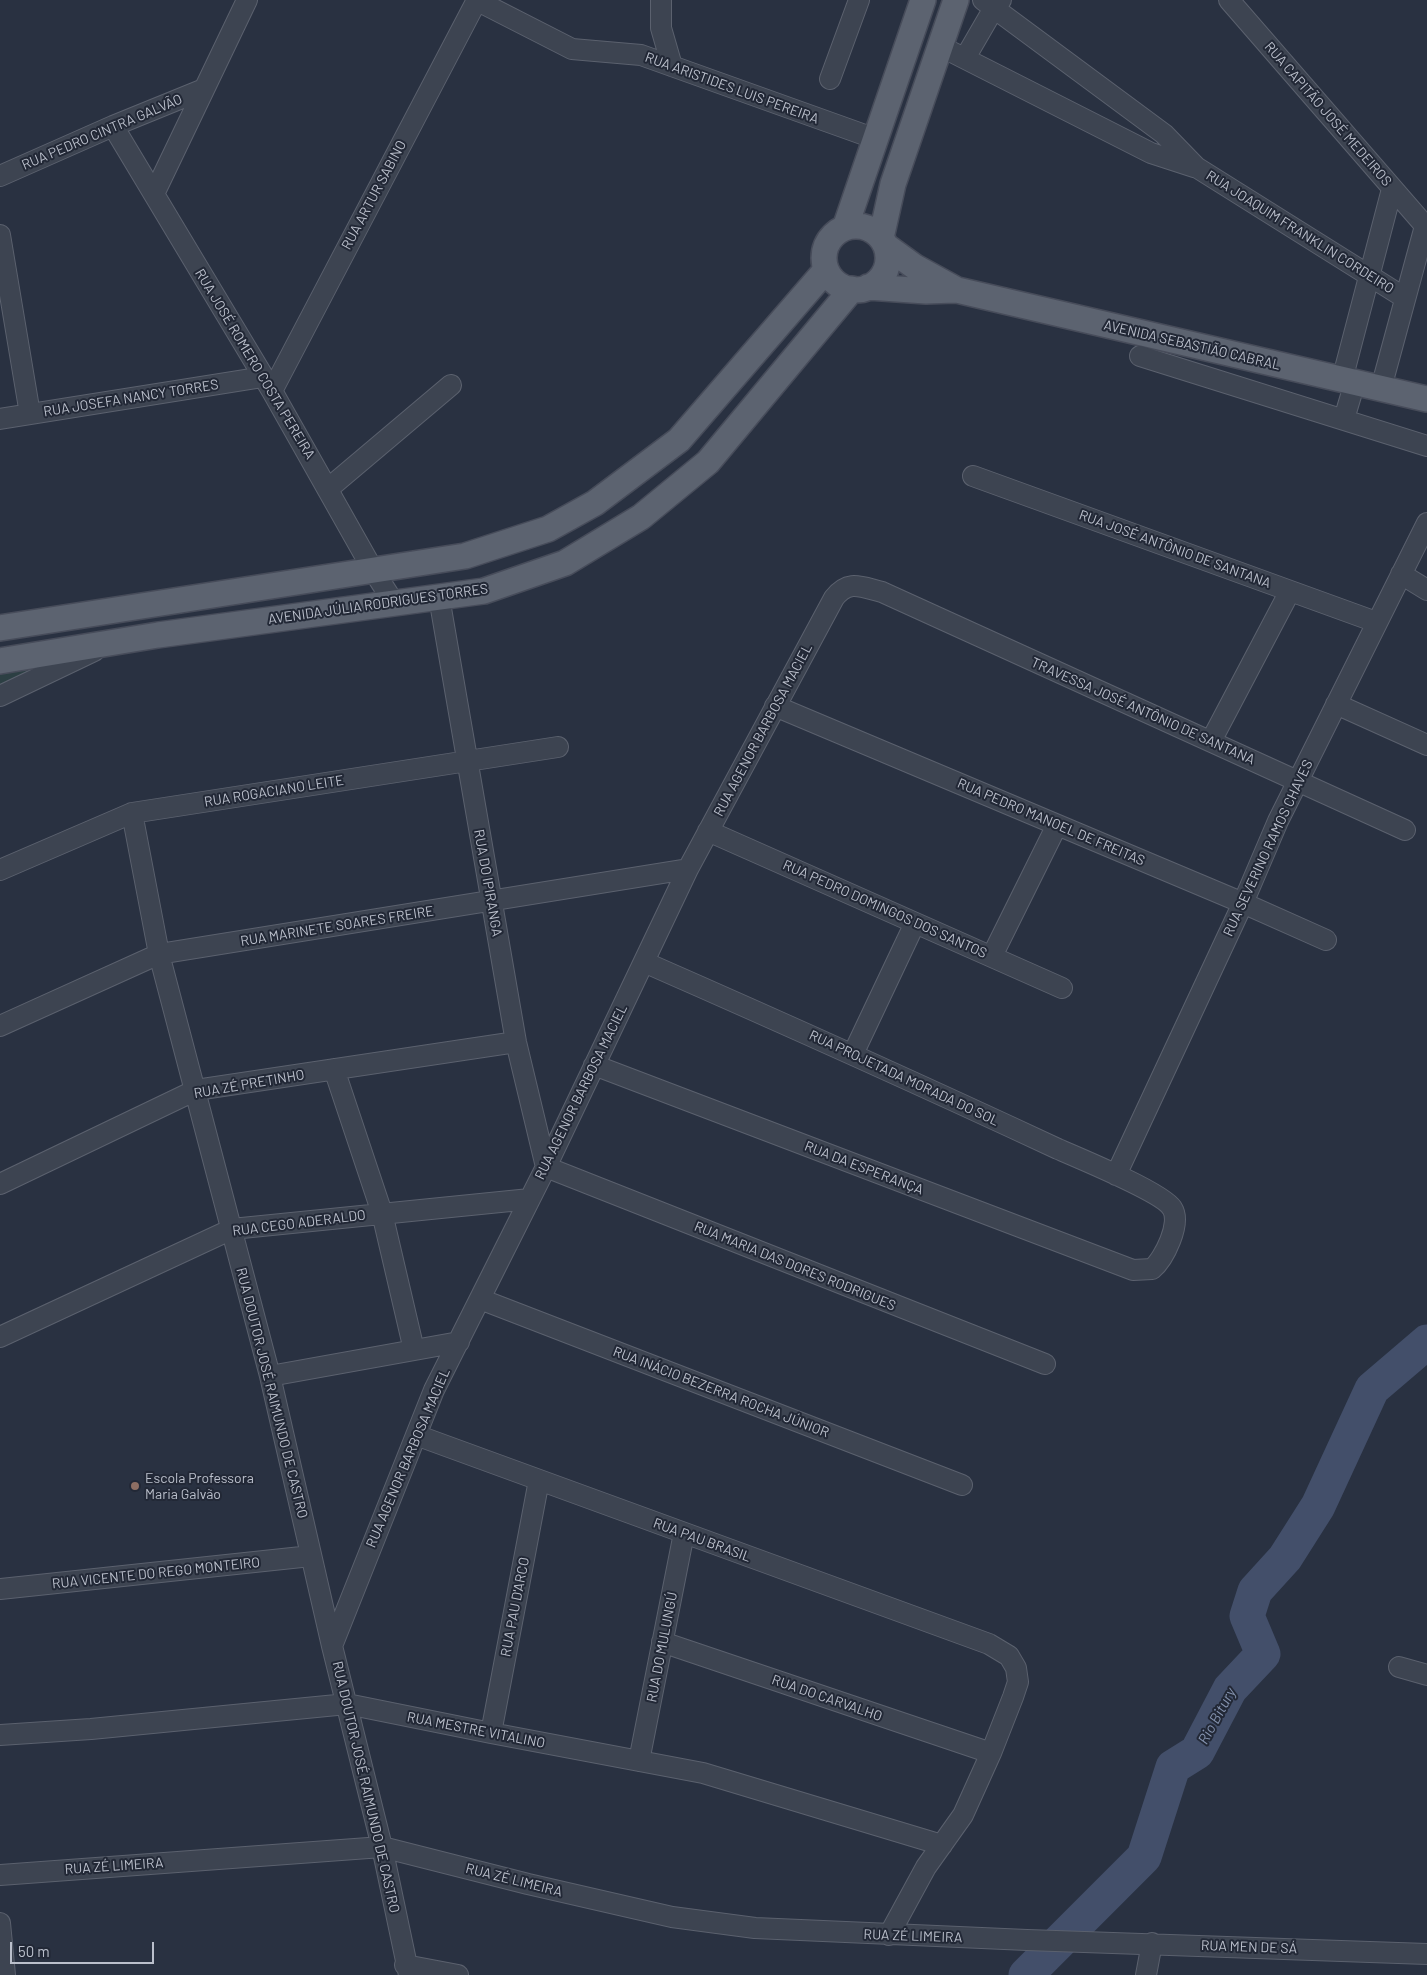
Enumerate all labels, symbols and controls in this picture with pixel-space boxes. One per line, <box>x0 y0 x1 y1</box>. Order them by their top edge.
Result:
street label: RUA CAPITÃO JOSÉ MEDEIROS <box>1261 39 1395 189</box>
street label: RUA ARISTIDES LUIS PEREIRA <box>643 49 821 127</box>
street label: RUA PEDRO CINTRA GALVÃO <box>19 91 185 173</box>
street label: RUA ARTUR SABINO <box>338 137 410 253</box>
street label: RUA JOAQUIM FRANKLIN CORDEIRO <box>1203 167 1397 297</box>
street label: RUA JOSÉ ROMERO COSTA PEREIRA <box>191 266 319 462</box>
street label: AVENIDA SEBASTIÃO CABRAL <box>1102 316 1282 374</box>
street label: RUA JOSEFA NANCY TORRES <box>42 376 220 420</box>
street label: RUA JOSÉ ANTÔNIO DE SANTANA <box>1077 506 1273 592</box>
street label: AVENIDA JÚLIA RODRIGUES TORRES <box>267 580 489 628</box>
street label: RUA AGENOR BARBOSA MACIEL <box>710 641 816 819</box>
street label: TRAVESSA JOSÉ ANTÔNIO DE SANTANA <box>1028 654 1258 768</box>
street label: RUA SEVERINO RAMOS CHAVES <box>1220 757 1316 939</box>
street label: RUA ROGACIANO LEITE <box>203 772 345 810</box>
street label: RUA PEDRO MANOEL DE FREITAS <box>955 775 1147 869</box>
street label: RUA DO IPIRANGA <box>470 828 506 938</box>
street label: RUA PEDRO DOMINGOS DOS SANTOS <box>780 856 990 962</box>
street label: RUA MARINETE SOARES FREIRE <box>239 902 435 950</box>
street label: RUA AGENOR BARBOSA MACIEL <box>531 1002 631 1182</box>
street label: RUA PROJETADA MORADA DO SOL <box>806 1027 1002 1129</box>
street label: RUA ZÉ PRETINHO <box>192 1066 306 1102</box>
street label: RUA DA ESPERANÇA <box>802 1138 926 1198</box>
street label: RUA CEGO ADERALDO <box>231 1206 367 1240</box>
street label: RUA MARIA DAS DORES RODRIGUES <box>692 1218 898 1314</box>
street label: RUA DOUTOR JOSÉ RAIMUNDO DE CASTRO <box>233 1266 311 1520</box>
street label: RUA INÁCIO BEZERRA ROCHA JÚNIOR <box>611 1343 831 1441</box>
street label: RUA AGENOR BARBOSA MACIEL <box>363 1366 453 1550</box>
place label: Escola Professora Maria Galvão <box>145 1470 254 1502</box>
marker: Escola Professora Maria Galvão <box>129 1480 141 1492</box>
street label: RUA PAU BRASIL <box>651 1515 753 1565</box>
street label: RUA VICENTE DO REGO MONTEIRO <box>51 1554 261 1592</box>
street label: RUA PAU D'ARCO <box>497 1556 533 1658</box>
street label: RUA DO MULUNGÚ <box>643 1590 681 1704</box>
street label: RUA DOUTOR JOSÉ RAIMUNDO DE CASTRO <box>329 1659 403 1915</box>
street label: RUA DO CARVALHO <box>770 1671 884 1725</box>
water label: Rio Bitury <box>1194 1685 1240 1747</box>
street label: RUA MESTRE VITALINO <box>406 1708 546 1752</box>
street label: RUA ZÉ LIMEIRA <box>64 1854 164 1878</box>
street label: RUA ZÉ LIMEIRA <box>464 1860 564 1900</box>
street label: RUA ZÉ LIMEIRA <box>863 1926 963 1946</box>
scale bar <box>12 1932 156 1964</box>
street label: RUA MEN DE SÁ <box>1201 1937 1297 1957</box>
text: 50 m <box>18 1942 50 1960</box>

